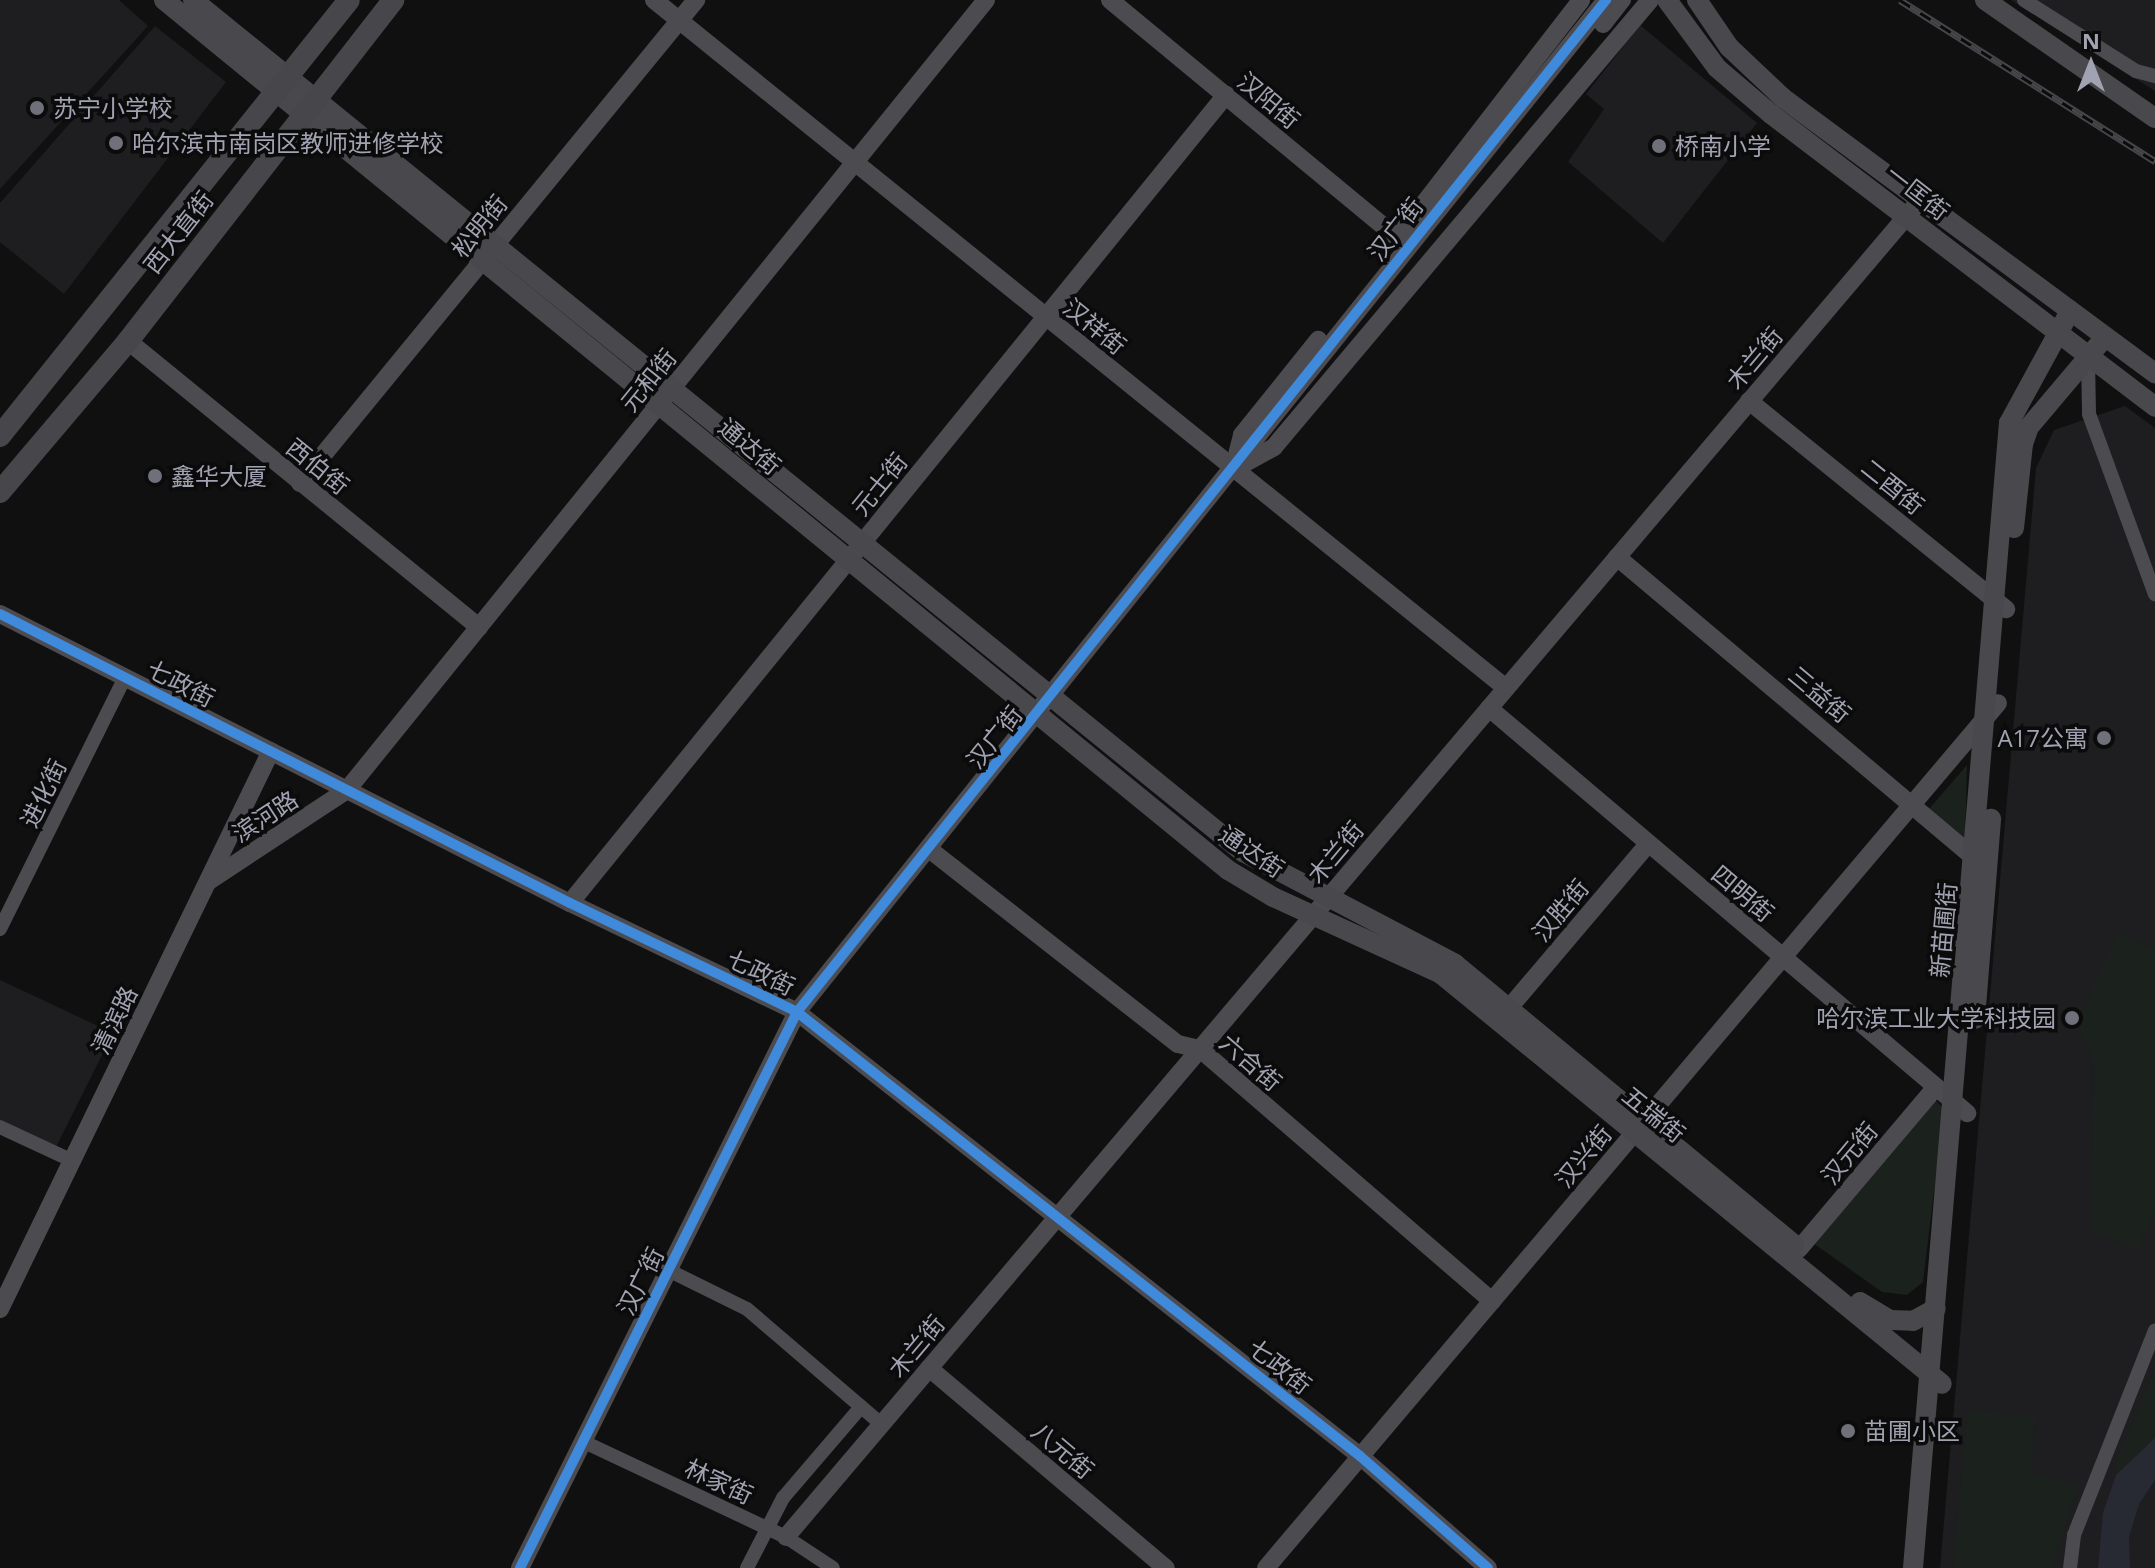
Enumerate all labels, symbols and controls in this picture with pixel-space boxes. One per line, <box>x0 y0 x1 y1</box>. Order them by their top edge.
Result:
north arrow <box>2051 24 2131 104</box>
text: N <box>2082 25 2100 55</box>
street label: 汉阳街 <box>1232 66 1306 134</box>
place label: 苏宁小学校 <box>53 94 173 122</box>
marker: 苏宁小学校 <box>28 99 46 117</box>
place label: 哈尔滨市南岗区教师进修学校 <box>132 129 444 157</box>
place label: 桥南小学 <box>1675 132 1771 160</box>
marker: 哈尔滨市南岗区教师进修学校 <box>107 134 125 152</box>
marker: 桥南小学 <box>1650 137 1668 155</box>
street label: 一匡街 <box>1881 158 1955 226</box>
street label: 西大直街 <box>137 185 219 279</box>
street label: 松明街 <box>445 189 513 263</box>
street label: 汉广街 <box>1361 192 1429 266</box>
street label: 汉祥街 <box>1058 292 1132 360</box>
street label: 木兰街 <box>1720 321 1788 395</box>
street label: 元和街 <box>614 343 682 417</box>
street label: 通达街 <box>713 412 787 480</box>
street label: 西伯街 <box>281 432 355 500</box>
street label: 元士街 <box>845 447 913 521</box>
street label: 二酉街 <box>1856 452 1930 520</box>
place label: 鑫华大厦 <box>171 462 267 490</box>
marker: 鑫华大厦 <box>146 467 164 485</box>
street label: 七政街 <box>142 654 220 712</box>
street label: 三益街 <box>1783 660 1857 728</box>
street label: 汉广街 <box>960 700 1028 774</box>
place label: A17公寓 <box>1997 724 2088 752</box>
marker: A17公寓 <box>2095 729 2113 747</box>
street label: 进化街 <box>14 754 72 832</box>
street label: 滨河路 <box>227 784 303 848</box>
street label: 木兰街 <box>1301 815 1369 889</box>
street label: 通达街 <box>1214 819 1290 883</box>
street label: 四明街 <box>1706 859 1780 927</box>
street label: 汉胜街 <box>1526 873 1594 947</box>
street label: 新苗圃街 <box>1924 881 1962 979</box>
street label: 七政街 <box>722 943 800 1001</box>
street label: 清滨路 <box>85 981 143 1059</box>
place label: 哈尔滨工业大学科技园 <box>1816 1004 2056 1032</box>
marker: 哈尔滨工业大学科技园 <box>2063 1009 2081 1027</box>
street label: 六合街 <box>1214 1028 1288 1096</box>
street label: 五瑞街 <box>1617 1080 1691 1148</box>
street label: 汉元街 <box>1815 1116 1883 1190</box>
street label: 汉兴街 <box>1549 1119 1617 1193</box>
street label: 汉广街 <box>611 1242 669 1320</box>
street label: 木兰街 <box>882 1309 950 1383</box>
street label: 七政街 <box>1243 1332 1317 1400</box>
street label: 八元街 <box>1026 1416 1100 1484</box>
place label: 苗圃小区 <box>1864 1417 1960 1445</box>
marker: 苗圃小区 <box>1839 1422 1857 1440</box>
street label: 林家街 <box>680 1453 758 1509</box>

